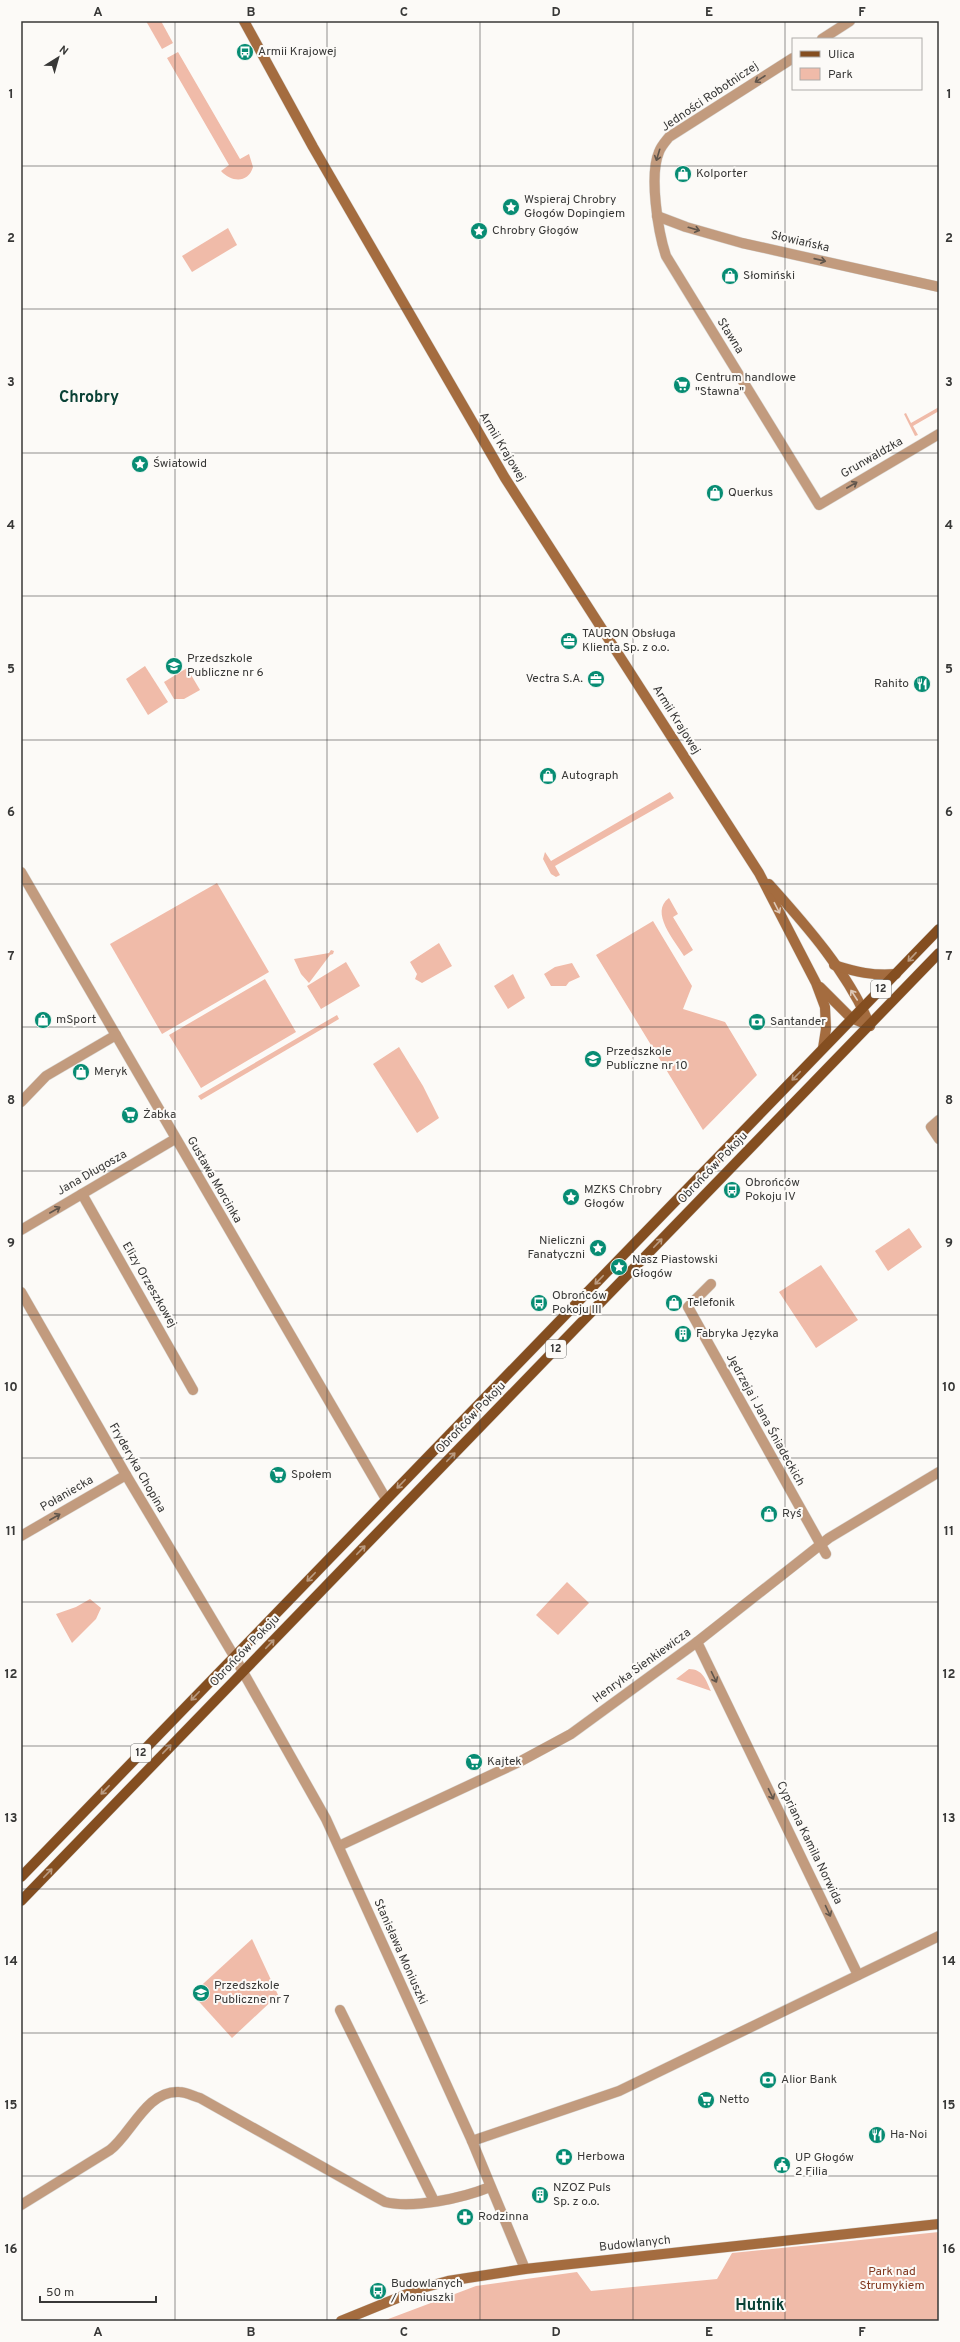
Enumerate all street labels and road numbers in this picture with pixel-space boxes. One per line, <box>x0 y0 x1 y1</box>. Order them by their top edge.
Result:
street label: Jedności Robotniczej <box>658 58 762 136</box>
street label: Słowiańska <box>769 227 831 257</box>
street label: Stawna <box>713 315 747 357</box>
street label: Armii Krajowej <box>475 409 529 485</box>
street label: Grunwaldzka <box>838 434 906 482</box>
street label: Armii Krajowej <box>648 682 704 758</box>
road number: 12 <box>871 980 891 998</box>
street label: Obrońców Pokoju <box>674 1128 752 1208</box>
street label: Gustawa Morcinka <box>183 1134 245 1226</box>
street label: Jana Długosza <box>54 1147 130 1199</box>
street label: Elizy Orzeszkowej <box>118 1239 180 1331</box>
road number: 12 <box>546 1340 566 1358</box>
street label: Jędrzeja i Jana Śniadeckich <box>722 1351 808 1489</box>
street label: Obrońców Pokoju <box>432 1378 510 1458</box>
street label: Fryderyka Chopina <box>105 1420 169 1516</box>
street label: Połaniecka <box>38 1472 96 1516</box>
street label: Obrońców Pokoju <box>206 1611 284 1691</box>
street label: Henryka Sienkiewicza <box>590 1625 694 1707</box>
road number: 12 <box>131 1744 151 1762</box>
street label: Cypriana Kamila Norwida <box>772 1779 846 1907</box>
street label: Stanisława Moniuszki <box>369 1897 431 2007</box>
street label: Budowlanych <box>598 2232 672 2256</box>

